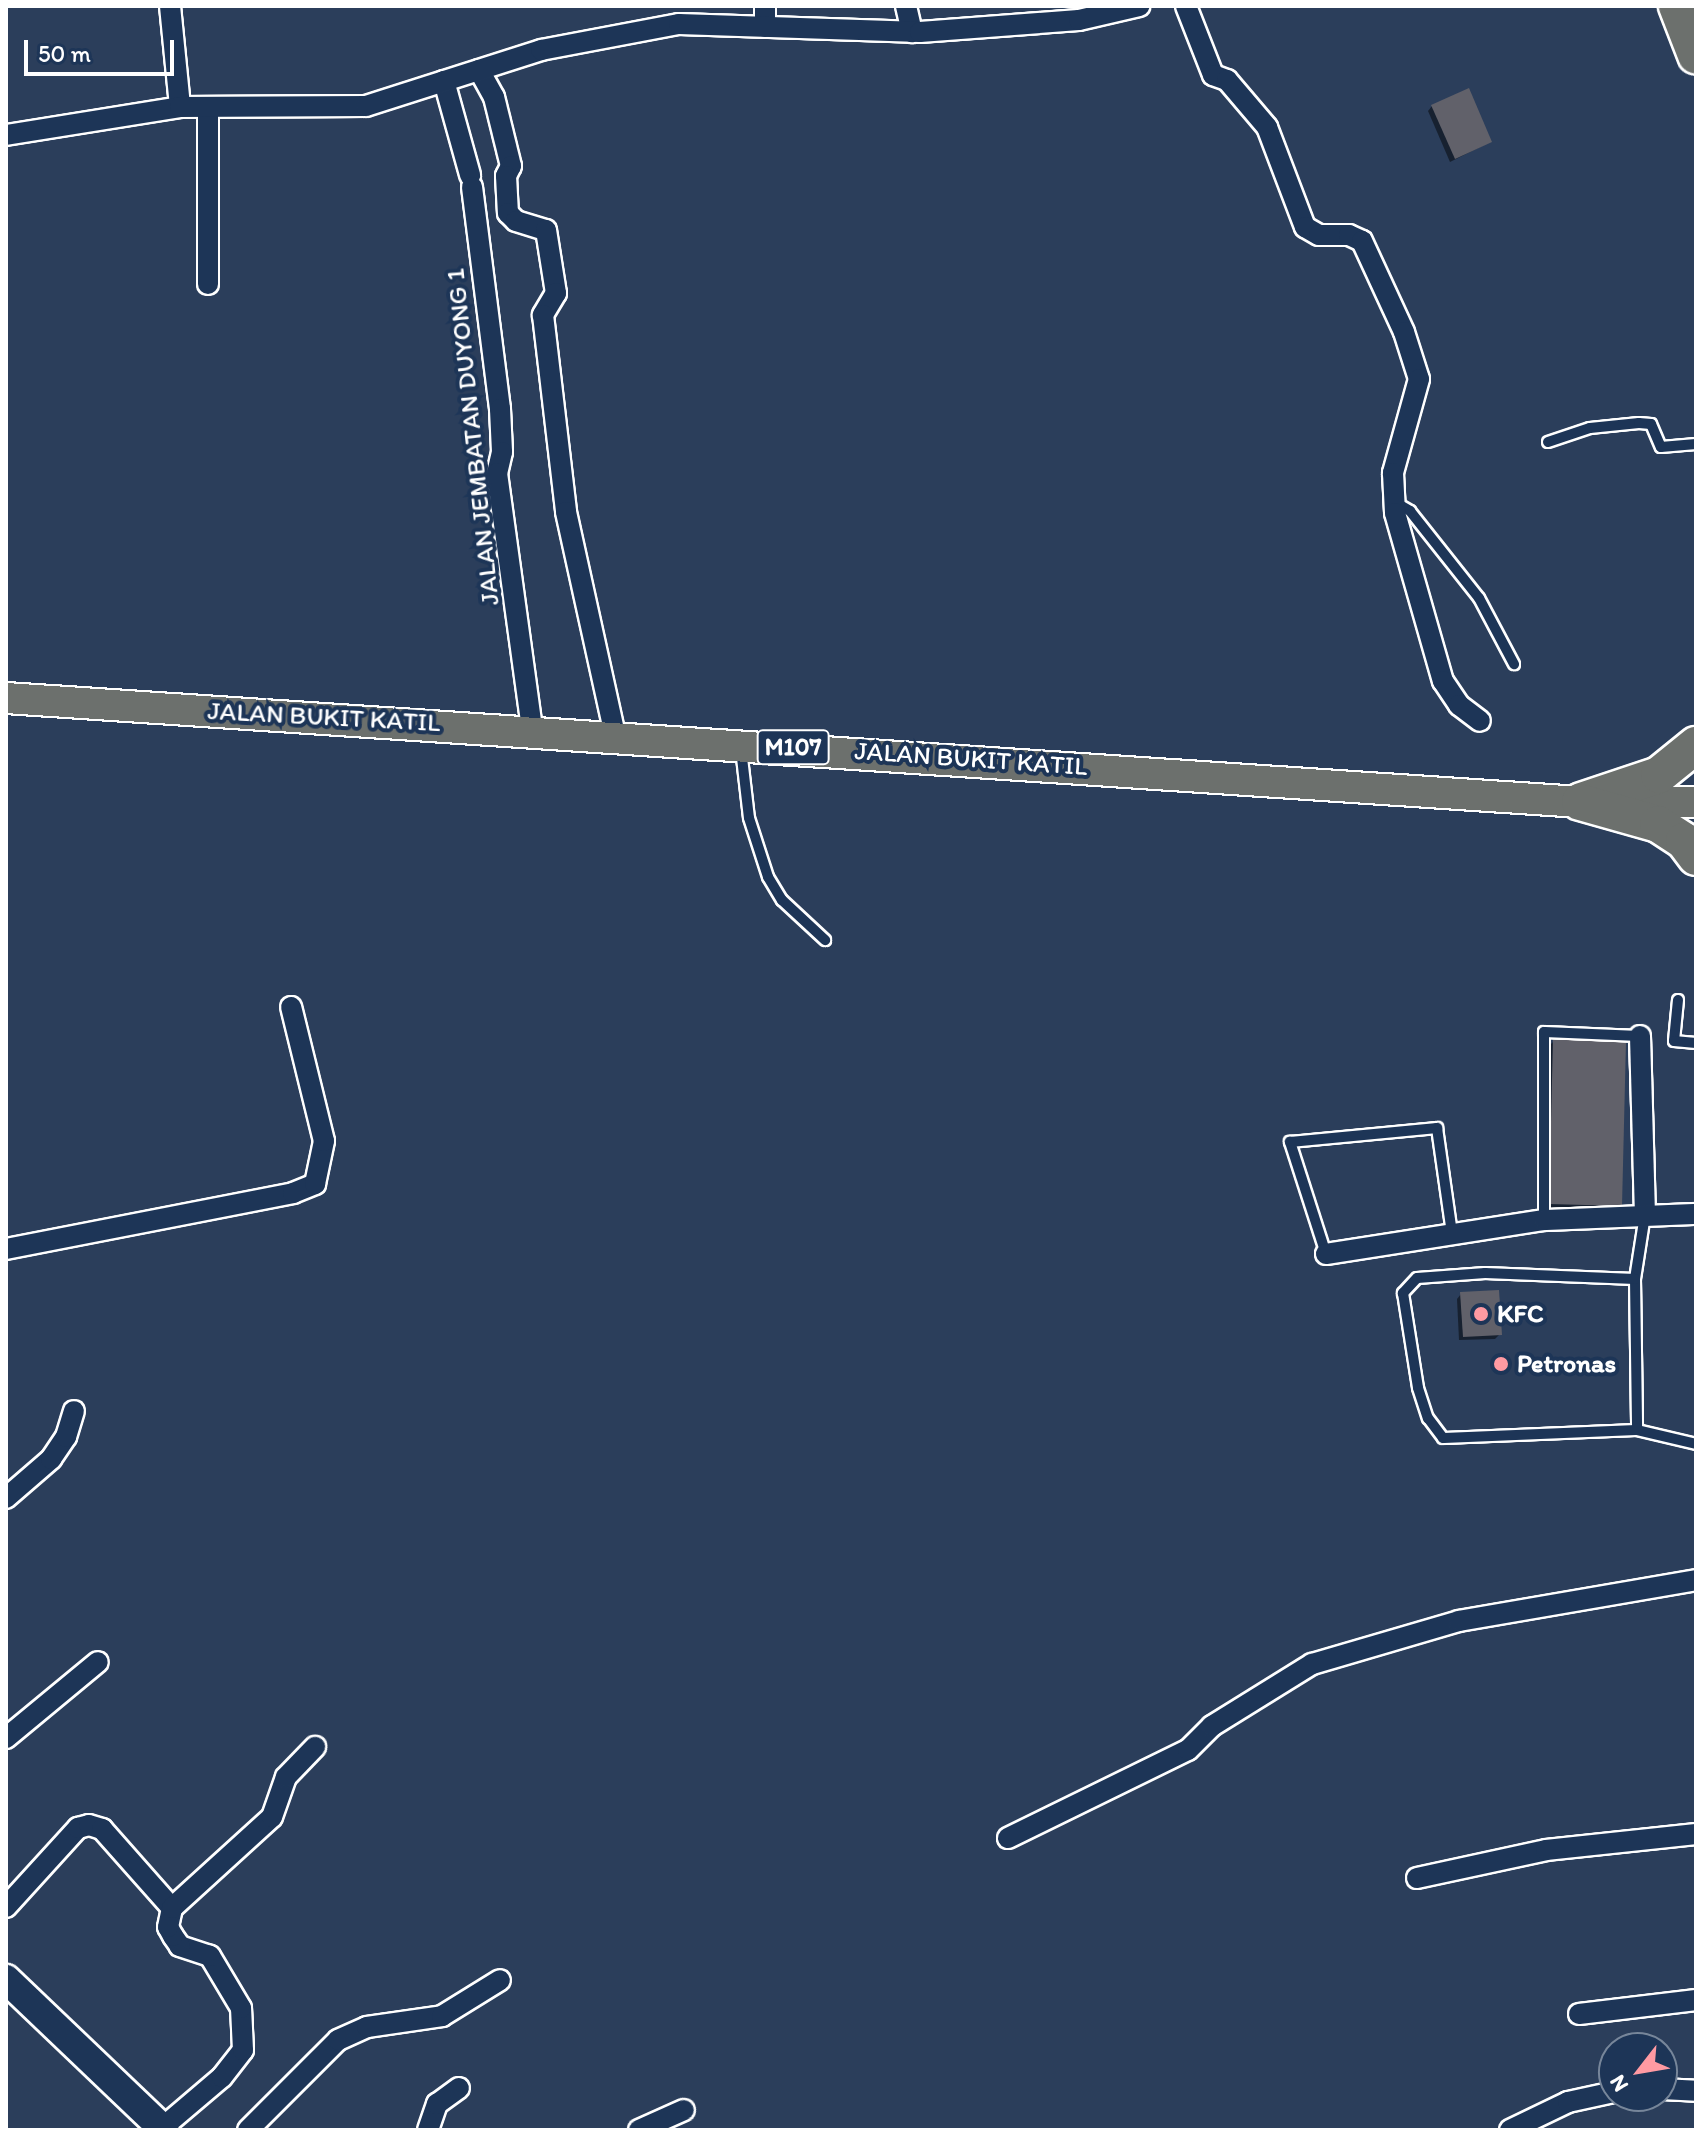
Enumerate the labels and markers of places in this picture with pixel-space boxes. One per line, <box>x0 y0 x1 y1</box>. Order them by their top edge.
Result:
place label: KFC <box>1497 1298 1544 1330</box>
marker: KFC <box>1472 1305 1490 1323</box>
place label: Petronas <box>1517 1348 1616 1380</box>
marker: Petronas <box>1492 1355 1510 1373</box>

